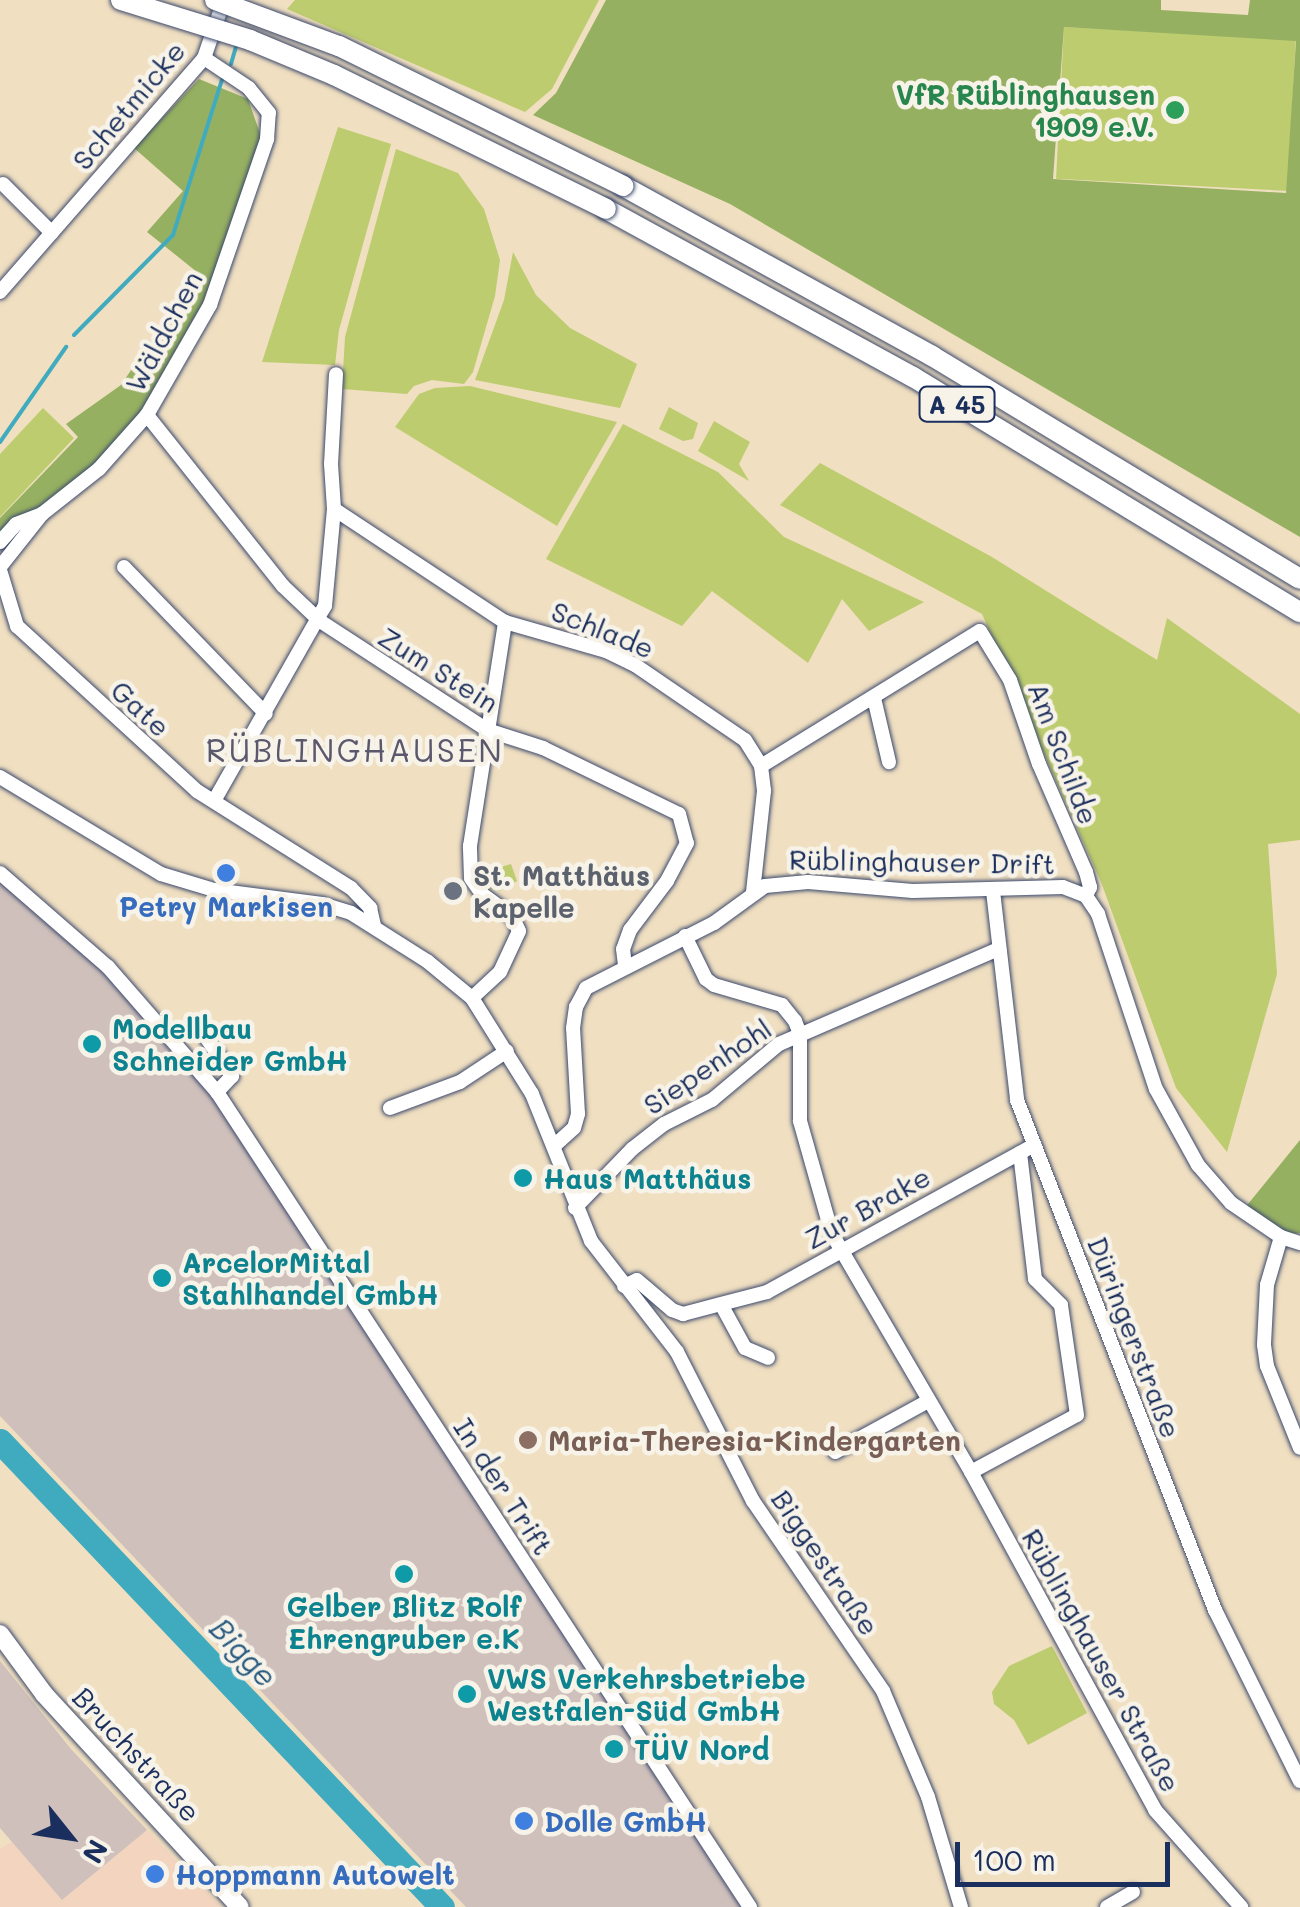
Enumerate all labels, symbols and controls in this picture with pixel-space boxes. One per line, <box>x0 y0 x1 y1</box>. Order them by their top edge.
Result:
street label: Schetmicke <box>65 34 191 176</box>
place label: VfR Rüblinghausen 1909 e.V. <box>896 77 1155 143</box>
marker: VfR Rüblinghausen 1909 e.V. <box>1164 99 1186 121</box>
street label: Wäldchen <box>117 265 209 397</box>
road number: A 45 <box>917 384 997 424</box>
street label: Schlade <box>547 593 659 665</box>
street label: Zum Stein <box>373 619 505 719</box>
street label: Gate <box>105 673 177 743</box>
street label: Am Schilde <box>1022 677 1106 829</box>
district label: RÜBLINGHAUSEN <box>206 730 504 768</box>
street label: Rüblinghauser Drift <box>789 842 1055 880</box>
place label: St. Matthäus Kapelle <box>473 858 650 924</box>
marker: Petry Markisen <box>215 862 237 884</box>
marker: St. Matthäus Kapelle <box>442 880 464 902</box>
place label: Petry Markisen <box>119 889 333 923</box>
place label: Modellbau Schneider GmbH <box>112 1011 348 1077</box>
street label: Siepenhohl <box>637 1011 777 1121</box>
marker: Modellbau Schneider GmbH <box>81 1033 103 1055</box>
street label: Zur Brake <box>798 1159 936 1255</box>
place label: Haus Matthäus <box>543 1161 751 1195</box>
marker: Haus Matthäus <box>512 1167 534 1189</box>
street label: Düringerstraße <box>1081 1232 1189 1442</box>
place label: ArcelorMittal Stahlhandel GmbH <box>182 1245 439 1311</box>
marker: ArcelorMittal Stahlhandel GmbH <box>151 1267 173 1289</box>
street label: In der Trift <box>447 1411 561 1561</box>
place label: Maria-Theresia-Kindergarten <box>548 1423 961 1457</box>
marker: Maria-Theresia-Kindergarten <box>517 1429 539 1451</box>
street label: Biggestraße <box>765 1483 887 1641</box>
street label: Rüblinghauser Straße <box>1016 1523 1188 1797</box>
marker: Gelber Blitz Rolf Ehrengruber e.K <box>393 1563 415 1585</box>
place label: Gelber Blitz Rolf Ehrengruber e.K <box>286 1589 522 1655</box>
water label: Bigge <box>203 1610 285 1694</box>
place label: VWS Verkehrsbetriebe Westfalen-Süd GmbH <box>487 1661 806 1727</box>
street label: Bruchstraße <box>66 1680 208 1828</box>
marker: VWS Verkehrsbetriebe Westfalen-Süd GmbH <box>456 1683 478 1705</box>
place label: TÜV Nord <box>634 1732 769 1766</box>
marker: TÜV Nord <box>603 1738 625 1760</box>
north arrow <box>20 1787 120 1887</box>
place label: Dolle GmbH <box>544 1804 707 1838</box>
marker: Dolle GmbH <box>513 1810 535 1832</box>
scale bar <box>960 1822 1175 1884</box>
text: N <box>75 1834 117 1870</box>
text: 100 m <box>972 1839 1056 1879</box>
place label: Hoppmann Autowelt <box>175 1857 455 1891</box>
marker: Hoppmann Autowelt <box>144 1863 166 1885</box>

